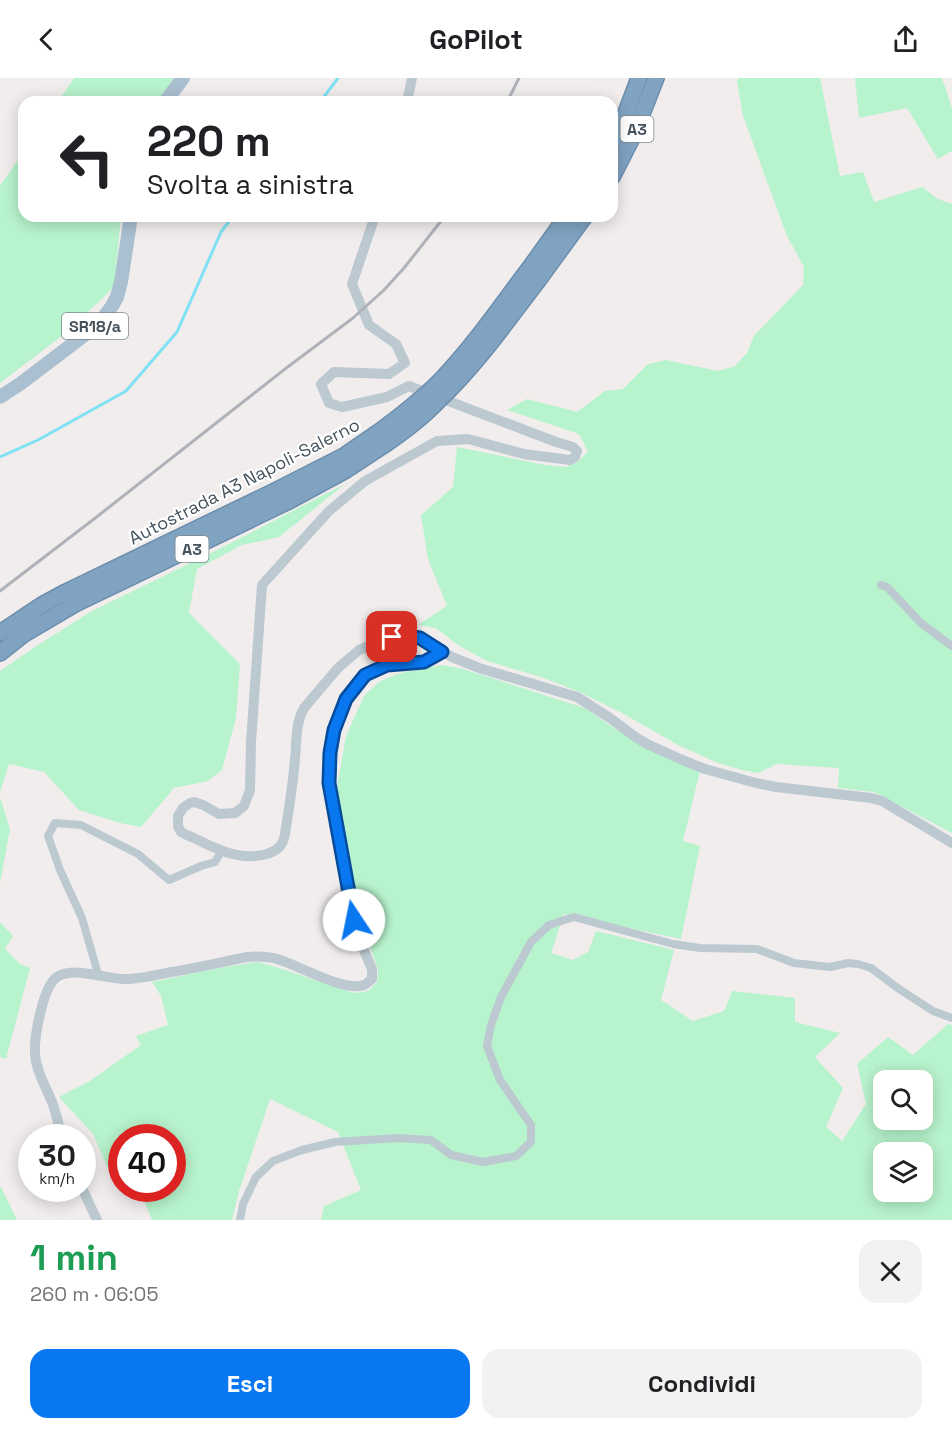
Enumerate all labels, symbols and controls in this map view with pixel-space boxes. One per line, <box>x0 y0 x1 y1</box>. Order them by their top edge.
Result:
text: GoPilot <box>429 22 523 57</box>
icon: back <box>30 23 63 56</box>
icon: share <box>889 23 922 56</box>
text: 220 m <box>147 115 271 168</box>
road number: A3 <box>620 116 654 142</box>
icon: left <box>48 120 126 198</box>
text: Svolta a sinistra <box>147 167 354 202</box>
road number: SR18/a <box>62 313 128 339</box>
street label: Autostrada A3 Napoli-Salerno <box>125 413 363 549</box>
road number: A3 <box>176 536 208 562</box>
pin <box>366 611 417 662</box>
icon: arrive <box>375 620 408 653</box>
position arrow <box>322 888 386 952</box>
map controls <box>873 1070 933 1202</box>
button: search <box>873 1070 933 1130</box>
speed limit sign: 40 <box>108 1124 186 1202</box>
text: 30 <box>38 1136 76 1175</box>
button: layers <box>873 1142 933 1202</box>
text: km/h <box>39 1169 75 1188</box>
text: 1 min <box>30 1235 118 1281</box>
button: close <box>859 1240 922 1303</box>
text: 260 m · 06:05 <box>30 1281 158 1307</box>
button: Esci <box>30 1349 470 1418</box>
button: Condividi <box>482 1349 922 1418</box>

